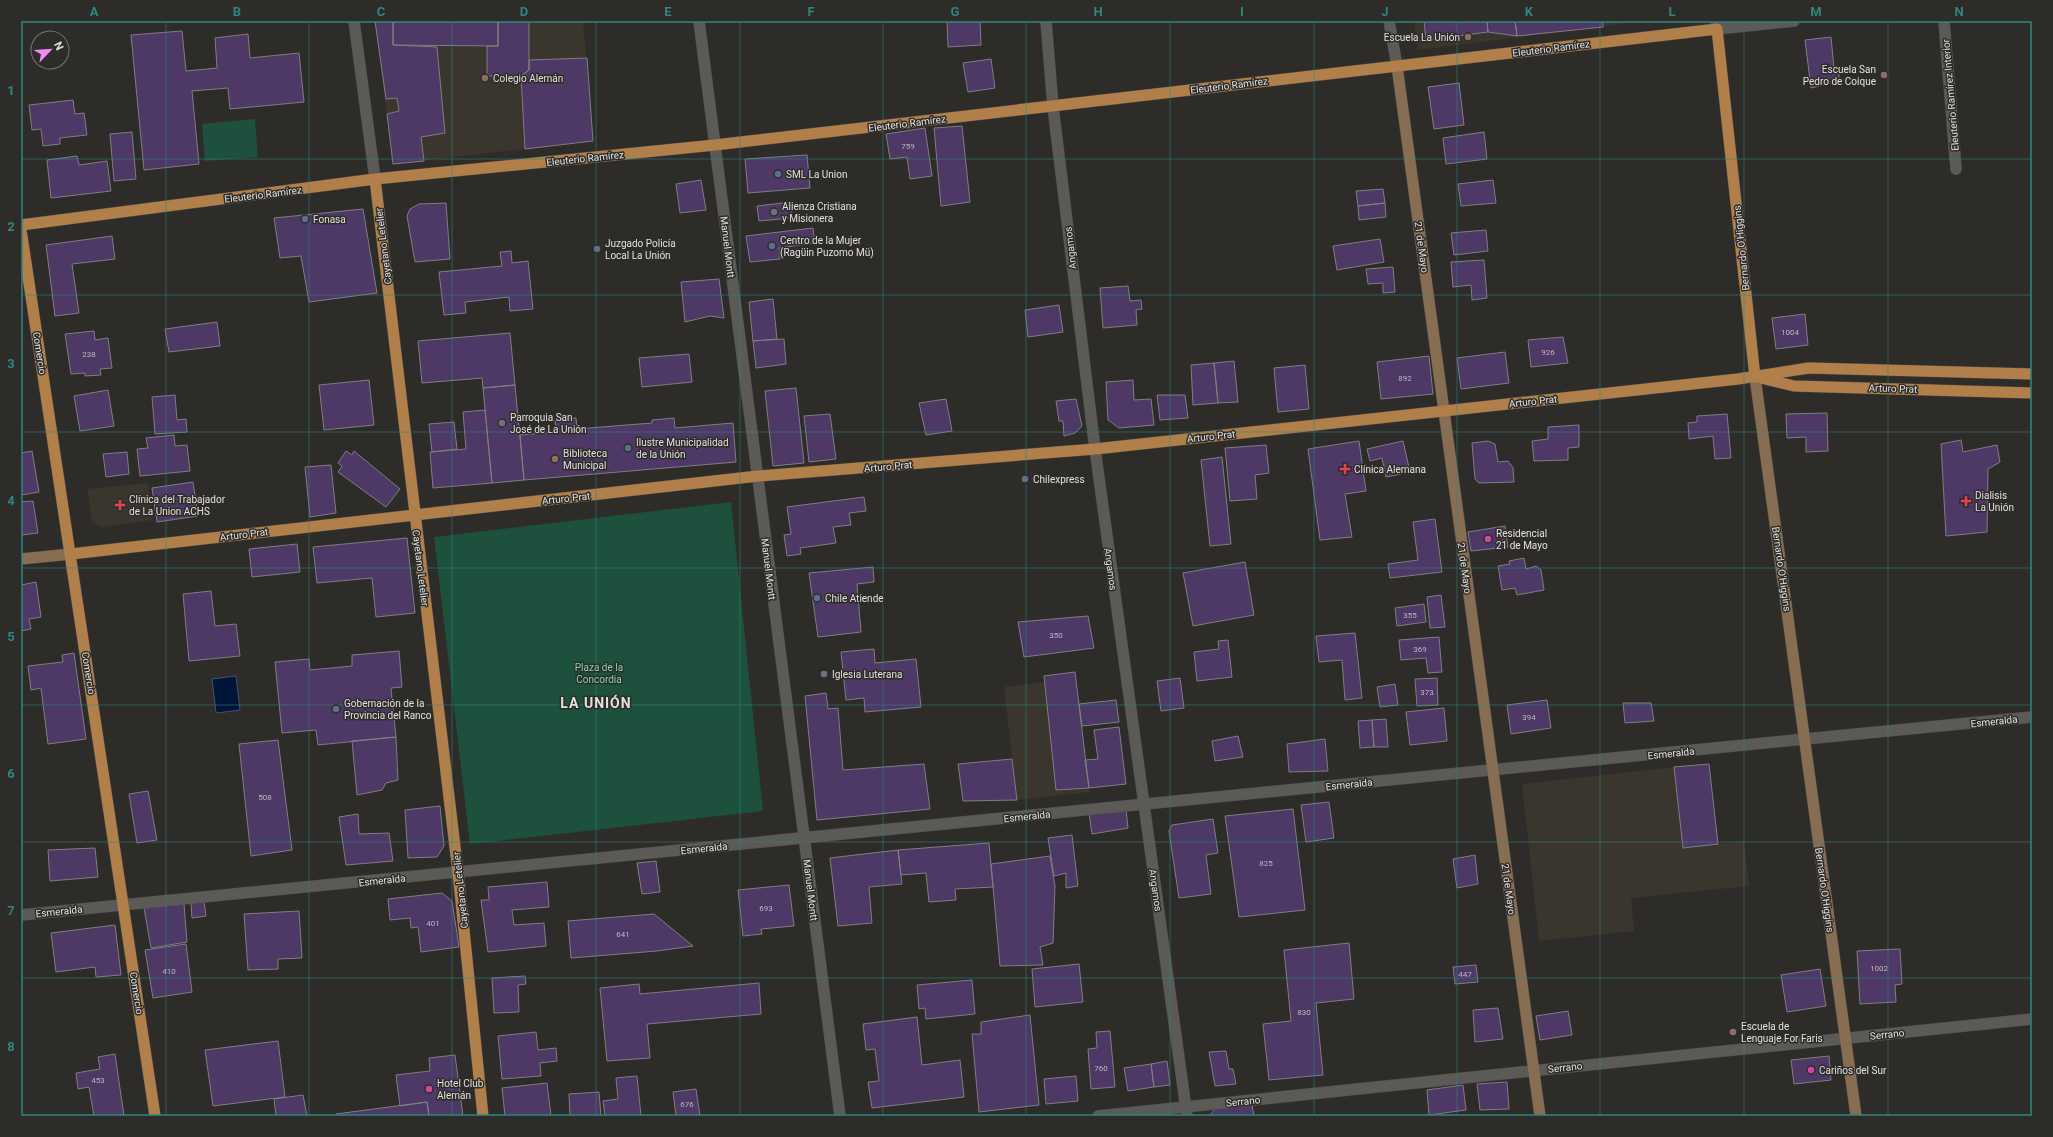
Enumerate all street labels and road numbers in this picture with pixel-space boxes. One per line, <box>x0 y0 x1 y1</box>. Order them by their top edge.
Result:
street label: Eleuterio Ramírez <box>1512 38 1590 59</box>
street label: Eleuterio Ramírez Interior <box>1940 38 1961 151</box>
street label: Eleuterio Ramírez <box>1190 75 1268 96</box>
street label: Eleuterio Ramírez <box>868 113 946 134</box>
street label: Eleuterio Ramírez <box>546 149 624 168</box>
street label: Eleuterio Ramírez <box>224 184 302 205</box>
street label: Bernardo O'Higgins <box>1732 205 1751 291</box>
street label: Cayetano Letelier <box>373 206 394 285</box>
street label: Manuel Montt <box>718 216 737 278</box>
street label: 21 de Mayo <box>1412 221 1431 274</box>
street label: Angamos <box>1062 226 1079 270</box>
street label: Comercio <box>31 331 48 375</box>
street label: Arturo Prat <box>1868 382 1917 395</box>
street label: Arturo Prat <box>1508 393 1558 410</box>
street label: Arturo Prat <box>1186 428 1236 445</box>
street label: Arturo Prat <box>863 459 913 474</box>
street label: Arturo Prat <box>541 490 591 507</box>
street label: Arturo Prat <box>219 526 269 543</box>
street label: Bernardo O'Higgins <box>1770 526 1793 612</box>
street label: Cayetano Letelier <box>410 529 431 608</box>
street label: Manuel Montt <box>759 538 778 600</box>
street label: 21 de Mayo <box>1455 542 1474 595</box>
street label: Angamos <box>1102 547 1119 591</box>
street label: Comercio <box>80 651 97 695</box>
street label: Esmeralda <box>1970 714 2018 729</box>
street label: Esmeralda <box>1647 746 1695 761</box>
street label: Esmeralda <box>1325 777 1373 792</box>
street label: Esmeralda <box>1003 809 1051 824</box>
street label: Esmeralda <box>680 841 728 856</box>
street label: Bernardo O'Higgins <box>1813 847 1836 933</box>
street label: Cayetano Letelier <box>451 850 470 929</box>
street label: Manuel Montt <box>801 859 820 921</box>
street label: 21 de Mayo <box>1499 863 1518 916</box>
street label: Angamos <box>1147 868 1164 912</box>
street label: Esmeralda <box>358 873 406 888</box>
street label: Esmeralda <box>35 904 83 919</box>
street label: Comercio <box>128 971 145 1015</box>
street label: Serrano <box>1869 1027 1905 1042</box>
street label: Serrano <box>1547 1060 1583 1075</box>
street label: Serrano <box>1225 1094 1261 1109</box>

